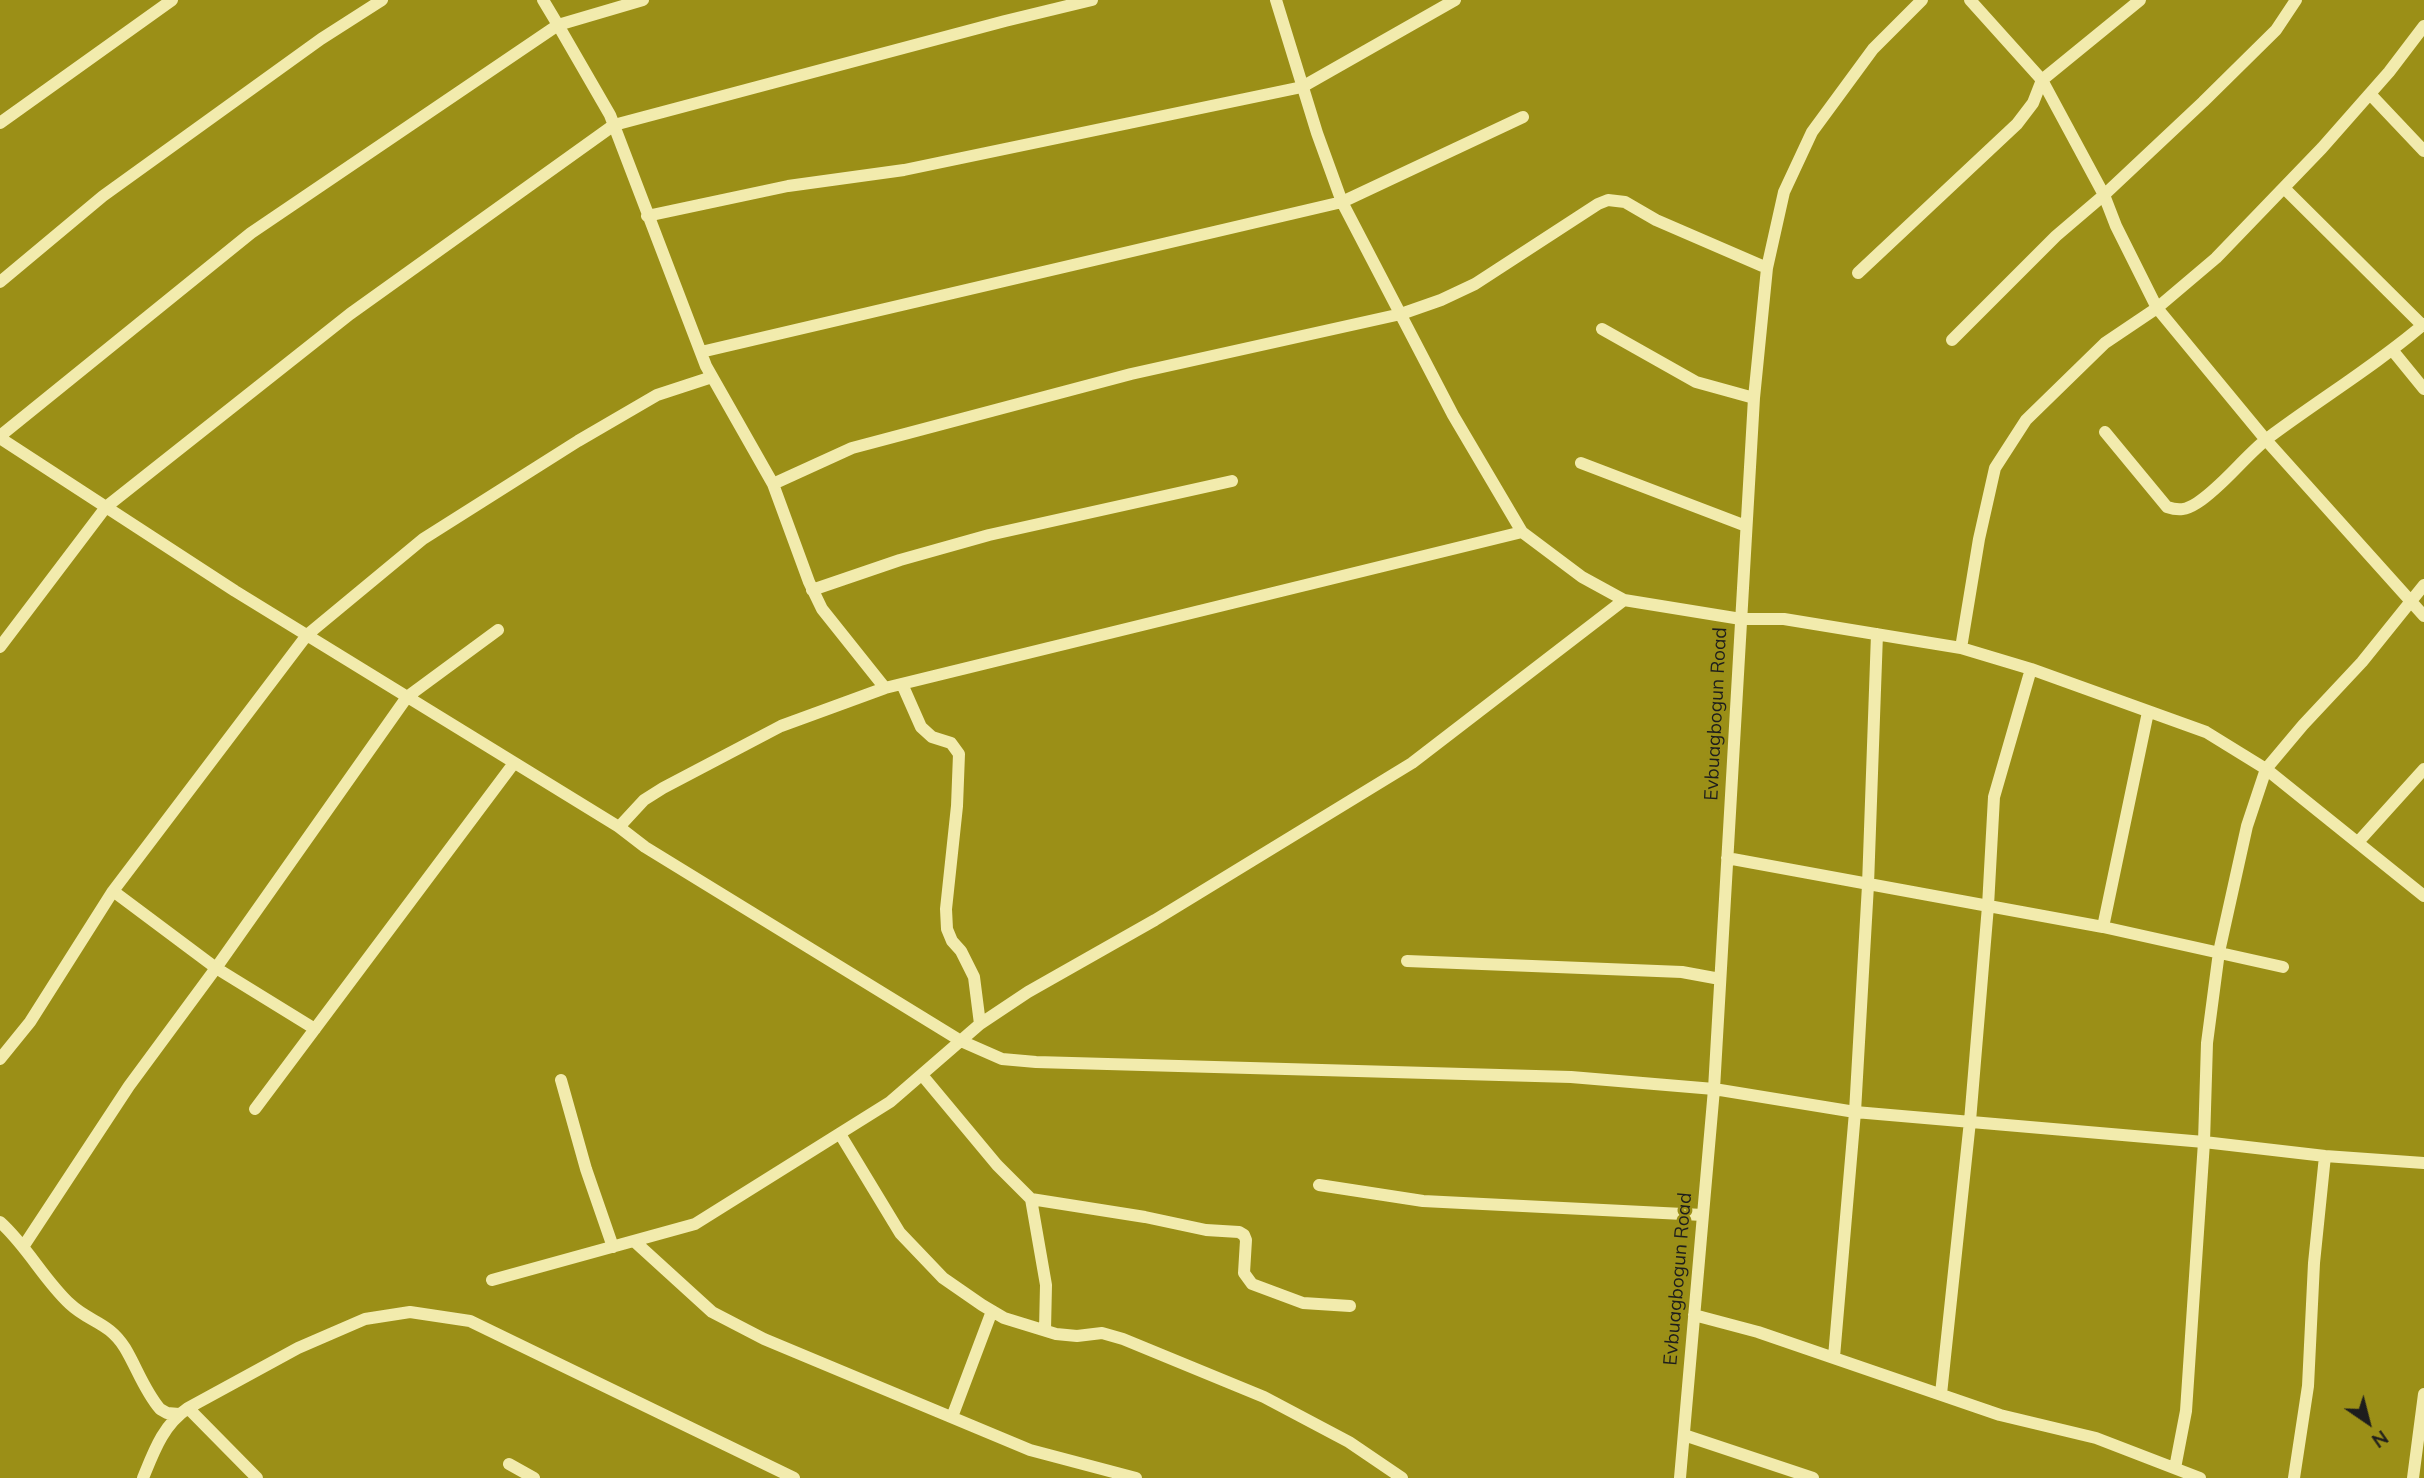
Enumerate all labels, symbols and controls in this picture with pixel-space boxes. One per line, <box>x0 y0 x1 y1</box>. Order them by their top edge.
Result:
street label: Evbuagbogun Road <box>1700 627 1732 801</box>
street label: Evbuagbogun Road <box>1659 1192 1697 1366</box>
north arrow <box>2333 1387 2403 1457</box>
text: N <box>2367 1425 2393 1453</box>

